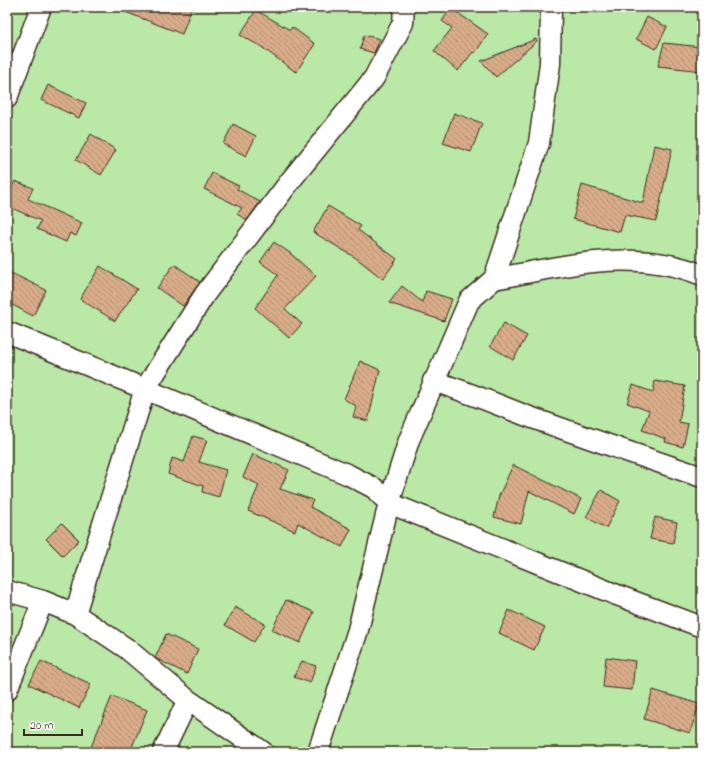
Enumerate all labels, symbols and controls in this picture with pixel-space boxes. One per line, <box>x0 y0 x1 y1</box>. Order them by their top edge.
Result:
scale bar <box>24 711 82 737</box>
text: 20 m <box>30 717 53 735</box>

